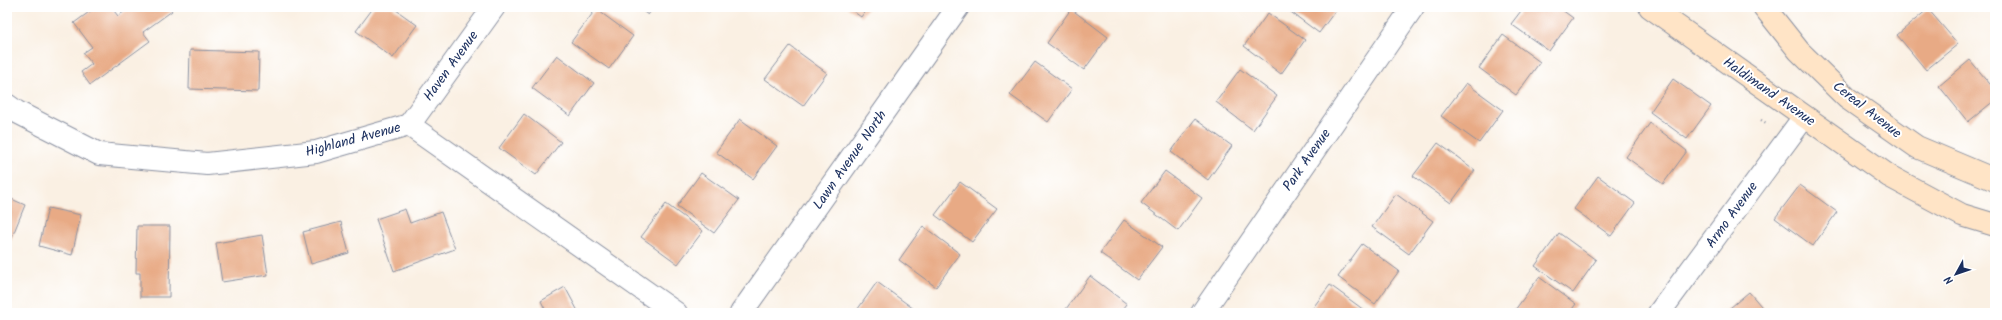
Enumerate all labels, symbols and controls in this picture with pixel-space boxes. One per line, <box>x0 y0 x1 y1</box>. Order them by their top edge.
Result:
street label: Haven Avenue <box>418 26 485 106</box>
street label: Haldimand Avenue <box>1718 52 1820 133</box>
street label: Cereal Avenue <box>1828 76 1907 144</box>
street label: Lawn Avenue North <box>807 106 893 214</box>
street label: Highland Avenue <box>303 116 404 163</box>
street label: Park Avenue <box>1277 124 1337 196</box>
street label: Armo Avenue <box>1700 177 1764 253</box>
north arrow <box>1936 254 1976 294</box>
text: N <box>1940 271 1958 288</box>

